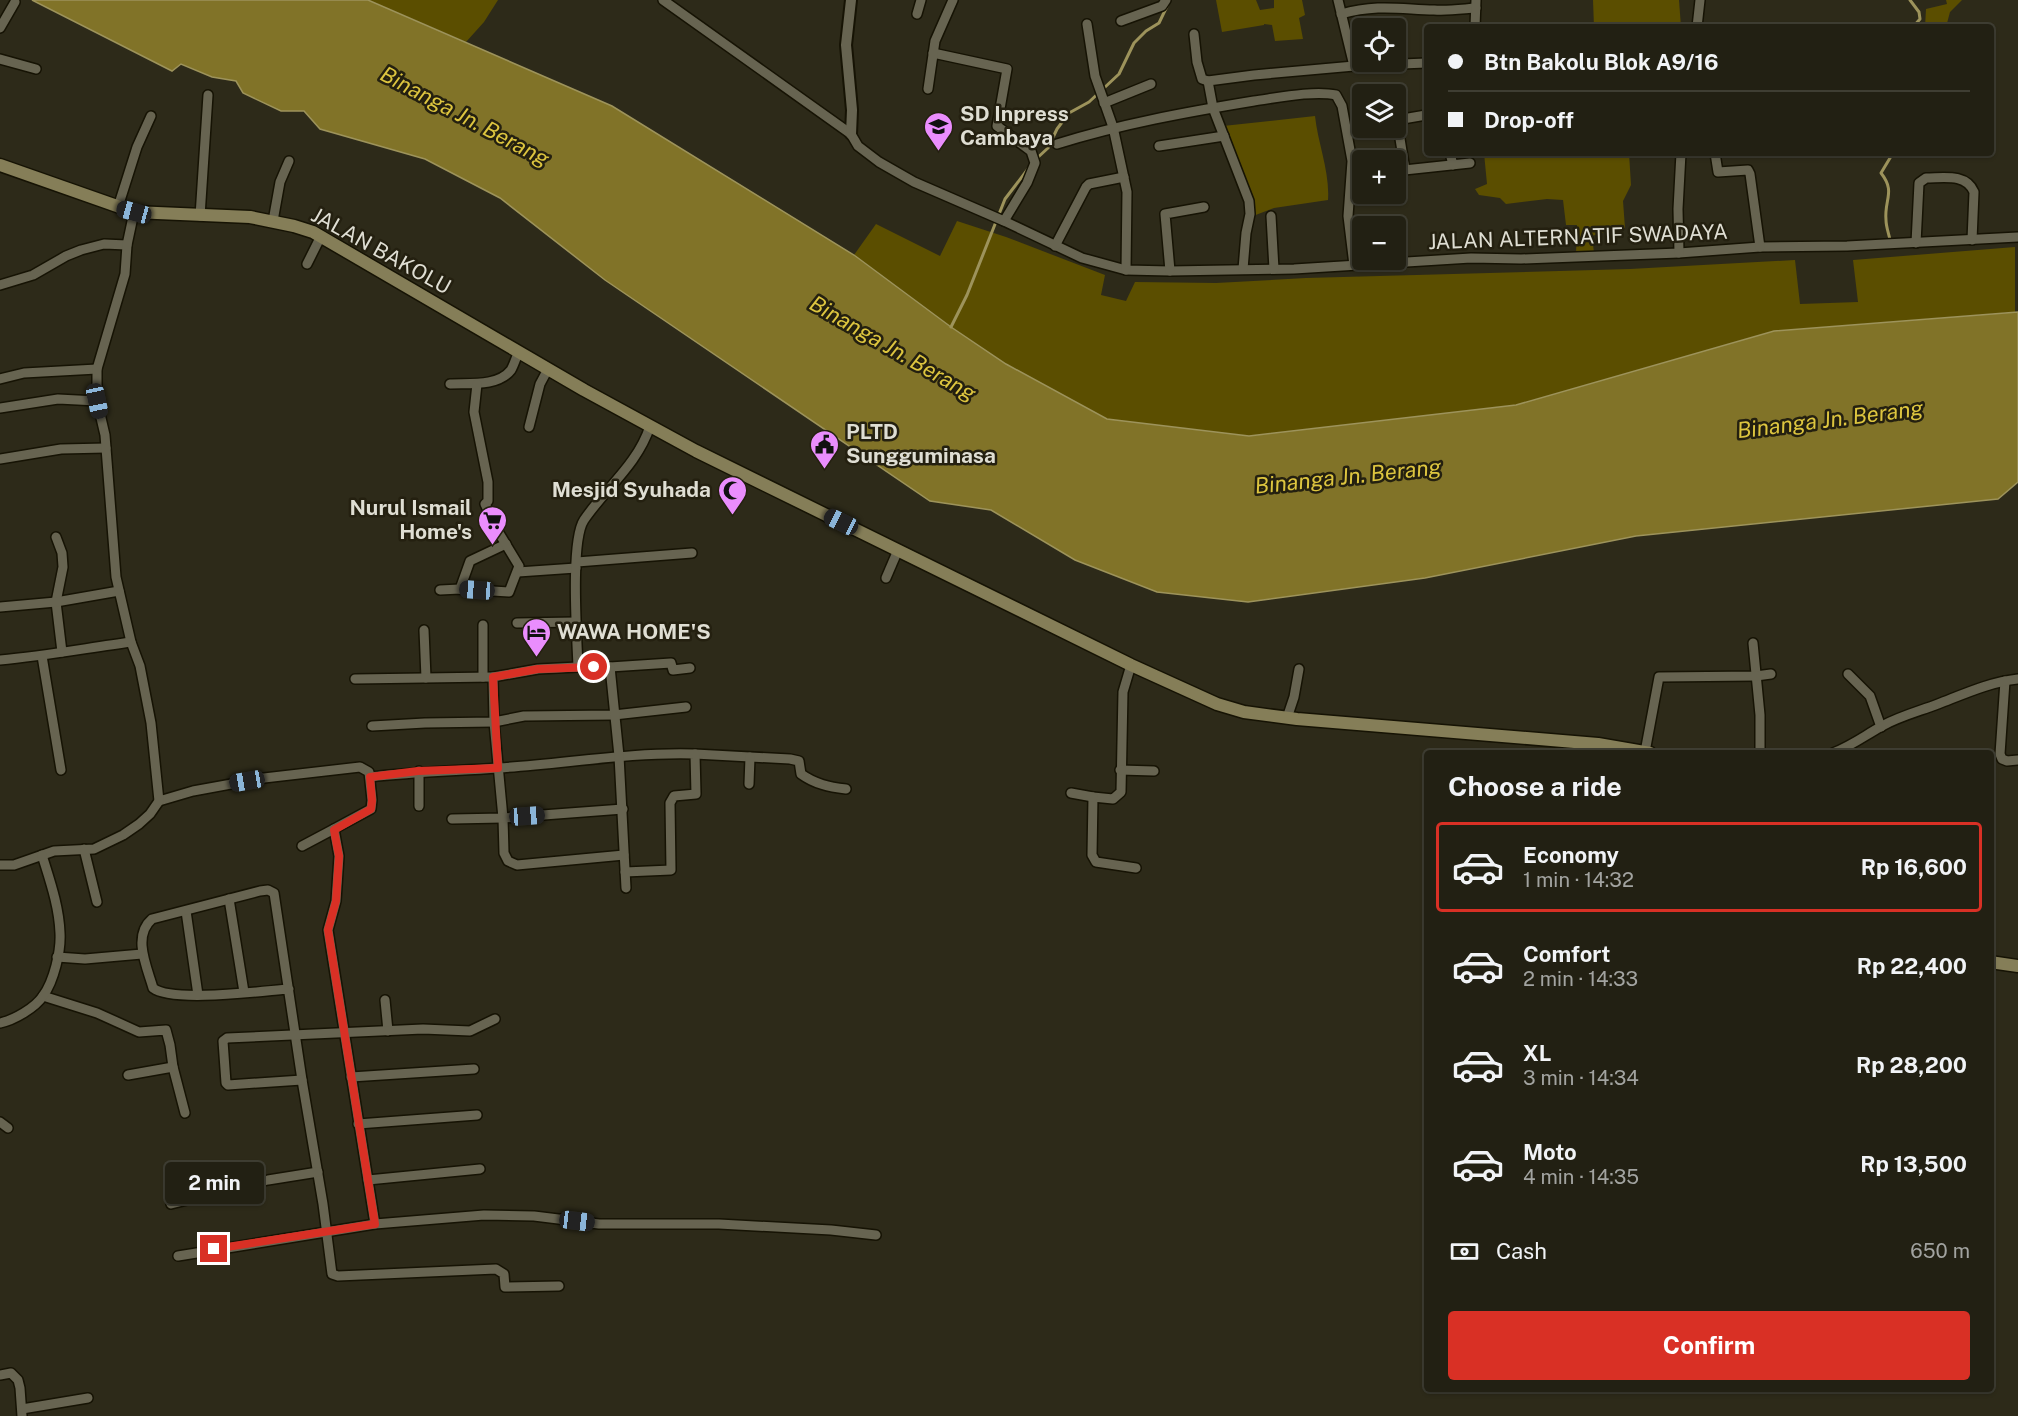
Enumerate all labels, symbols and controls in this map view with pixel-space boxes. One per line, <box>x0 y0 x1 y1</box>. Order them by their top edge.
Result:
map controls <box>1352 18 1406 270</box>
button: locate <box>1352 18 1406 72</box>
text: Btn Bakolu Blok A9/16 <box>1484 49 1718 75</box>
water label: Binanga Jn. Berang <box>376 60 555 172</box>
button: layers <box>1352 84 1406 138</box>
place label: SD Inpress Cambaya <box>960 101 1069 150</box>
text: Drop-off <box>1484 107 1574 133</box>
school or university icon: SD Inpress Cambaya <box>923 110 955 152</box>
button: + <box>1352 150 1406 204</box>
car <box>114 199 154 225</box>
street label: JALAN BAKOLU <box>307 202 455 299</box>
button: − <box>1352 216 1406 270</box>
street label: JALAN ALTERNATIF SWADAYA <box>1428 219 1728 254</box>
water label: Binanga Jn. Berang <box>805 290 982 407</box>
car <box>84 382 110 420</box>
water label: Binanga Jn. Berang <box>1735 395 1926 443</box>
place label: PLTD Sungguminasa <box>846 419 996 468</box>
public building icon: PLTD Sungguminasa <box>809 428 841 470</box>
water label: Binanga Jn. Berang <box>1253 453 1444 499</box>
mosque icon: Mesjid Syuhada <box>716 474 748 516</box>
place label: Mesjid Syuhada <box>552 477 711 502</box>
place label: Nurul Ismail Home's <box>349 495 472 544</box>
supermarket icon: Nurul Ismail Home's <box>477 504 509 546</box>
car <box>821 506 861 538</box>
car <box>458 580 496 600</box>
hotel icon: WAWA HOME'S <box>520 616 552 658</box>
place label: WAWA HOME'S <box>557 619 711 644</box>
route start <box>580 653 607 680</box>
car <box>228 769 266 793</box>
text: Choose a ride <box>1448 770 1622 802</box>
car <box>508 806 546 826</box>
icon: car <box>1451 840 1505 894</box>
text: Economy <box>1523 842 1619 868</box>
text: Rp 16,600 <box>1861 854 1967 880</box>
text: 1 min · 14:32 <box>1523 868 1634 892</box>
icon: car <box>1451 939 1505 993</box>
text: Comfort <box>1523 941 1610 967</box>
text: Rp 22,400 <box>1857 953 1967 979</box>
text: 2 min · 14:33 <box>1523 967 1638 991</box>
icon: car <box>1451 1038 1505 1092</box>
text: XL <box>1523 1040 1551 1066</box>
text: Rp 28,200 <box>1856 1052 1967 1078</box>
text: 3 min · 14:34 <box>1523 1066 1639 1090</box>
icon: car <box>1451 1137 1505 1191</box>
text: Moto <box>1523 1139 1577 1165</box>
text: Rp 13,500 <box>1860 1151 1967 1177</box>
callout: 2 min <box>164 1162 264 1204</box>
text: 4 min · 14:35 <box>1523 1165 1639 1189</box>
text: 2 min <box>188 1171 241 1195</box>
car <box>558 1210 596 1232</box>
route end <box>200 1235 227 1262</box>
icon: cash <box>1448 1235 1481 1268</box>
text: Cash <box>1496 1238 1547 1264</box>
text: 650 m <box>1910 1239 1970 1263</box>
button: Confirm <box>1448 1311 1970 1380</box>

